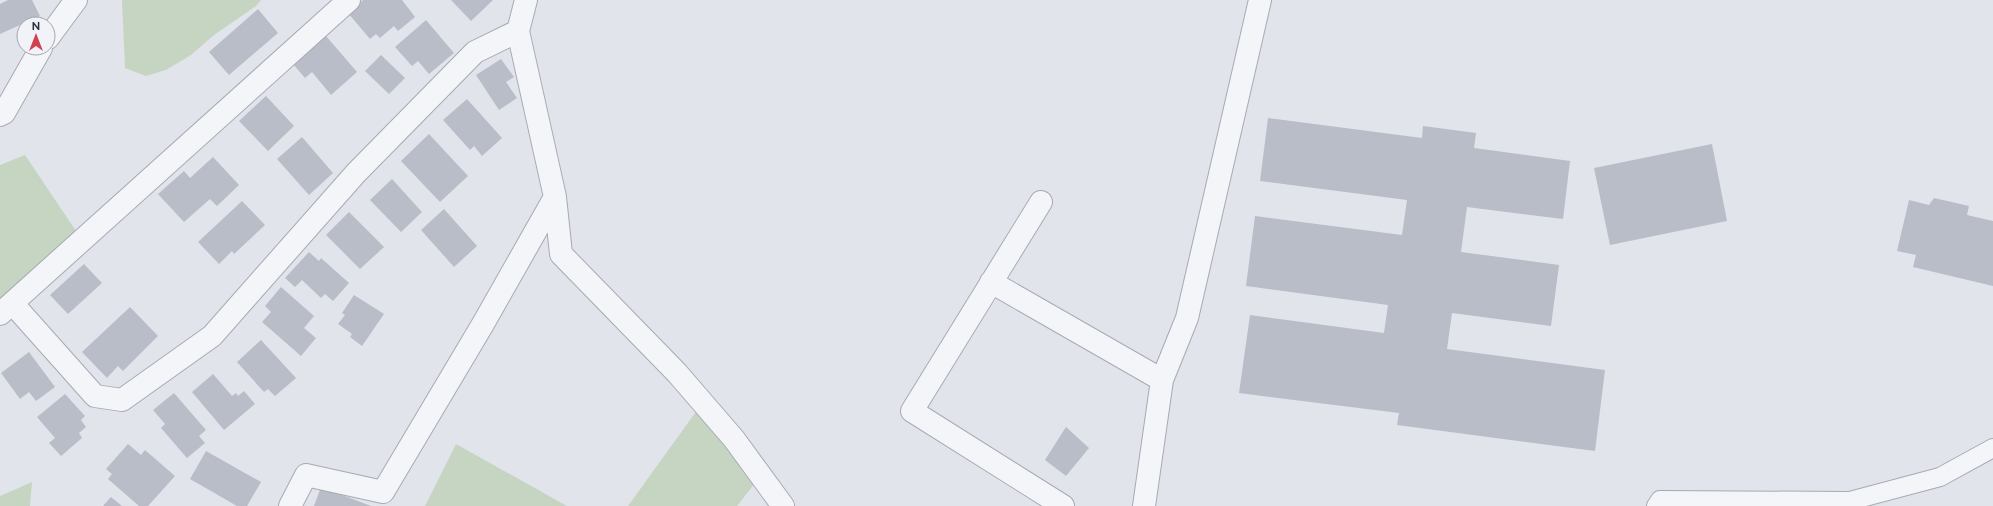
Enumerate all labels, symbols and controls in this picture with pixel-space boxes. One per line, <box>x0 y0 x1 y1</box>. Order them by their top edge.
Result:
north arrow <box>16 16 56 56</box>
text: N <box>32 20 40 33</box>

